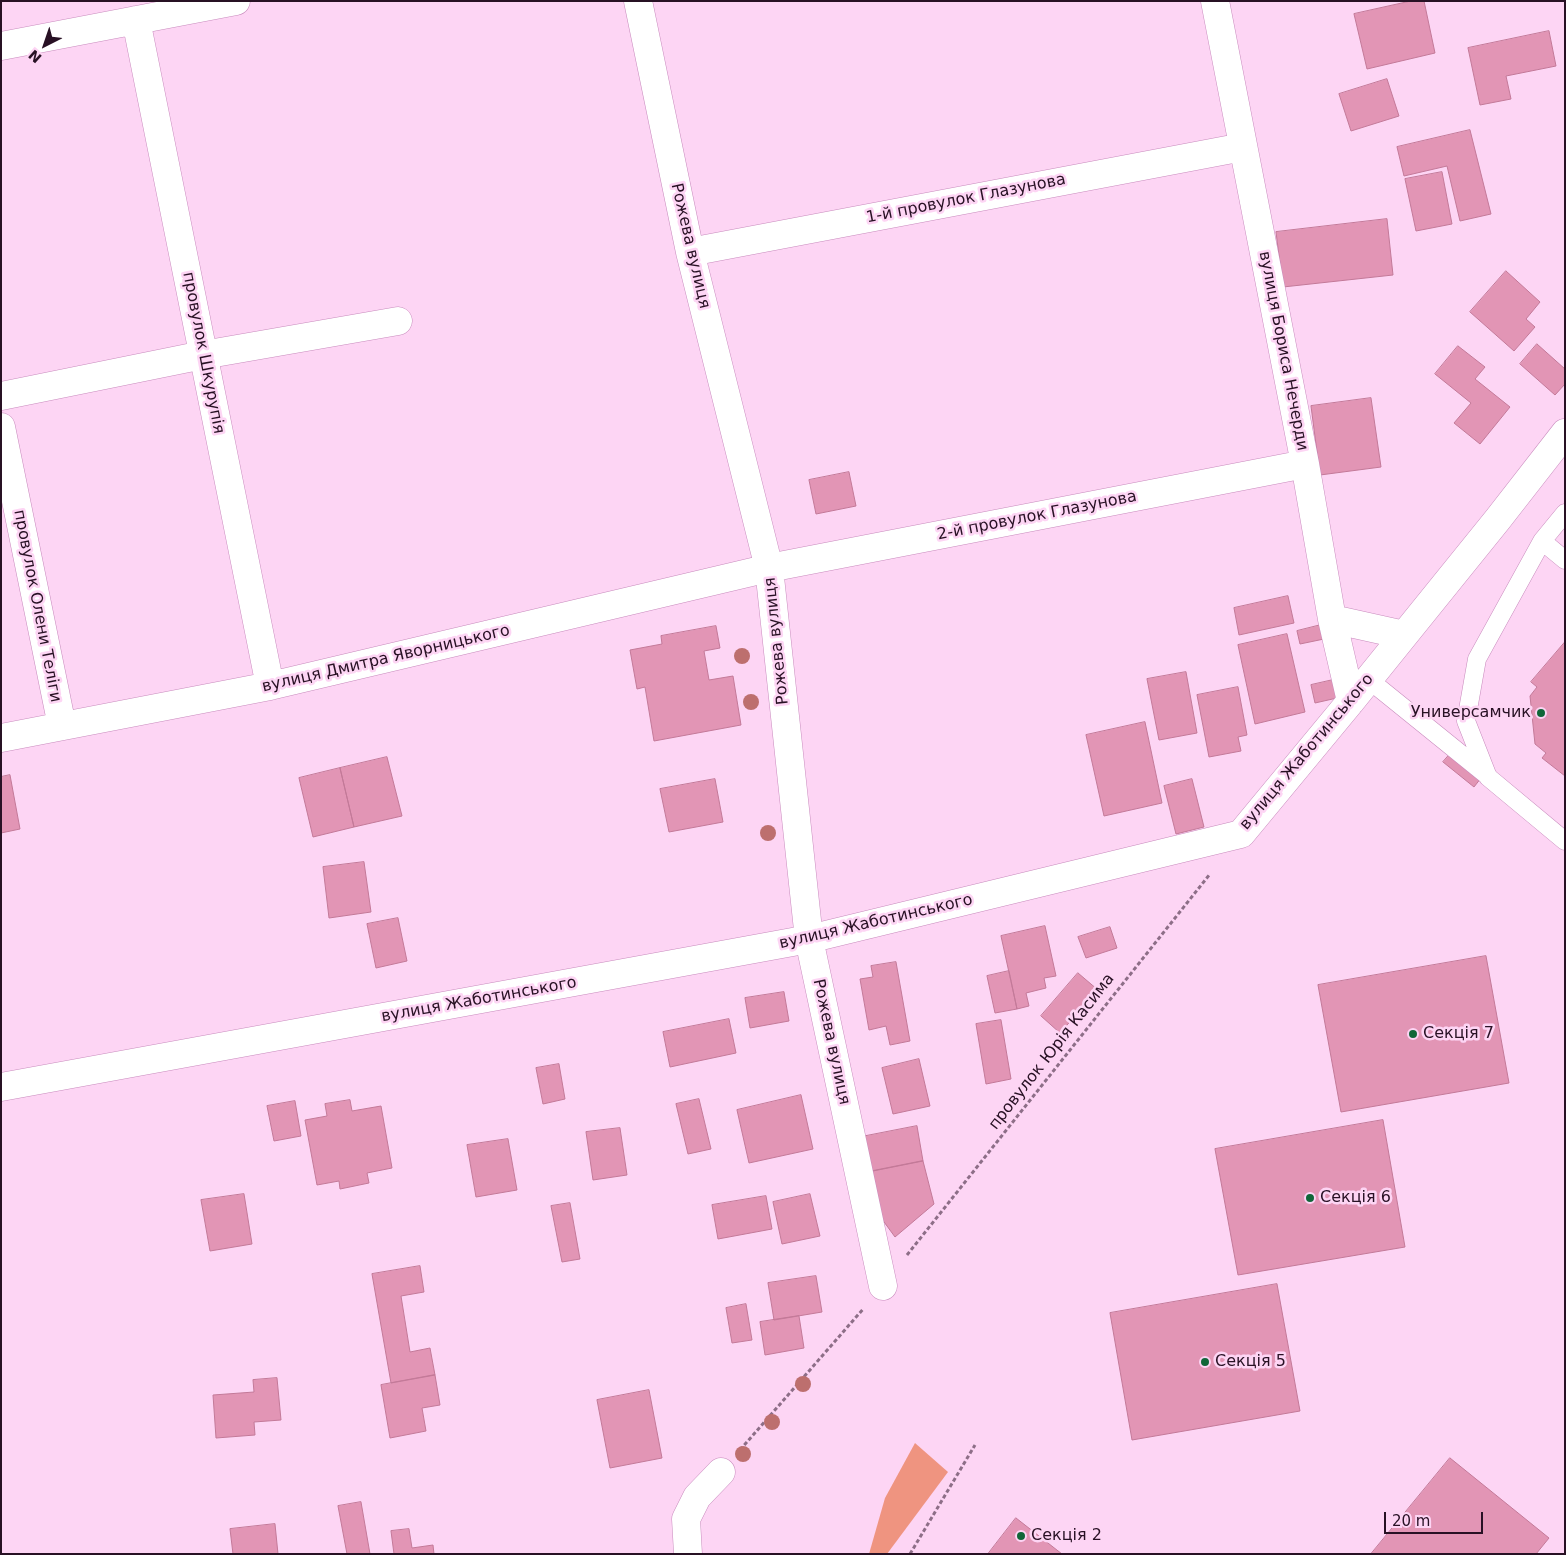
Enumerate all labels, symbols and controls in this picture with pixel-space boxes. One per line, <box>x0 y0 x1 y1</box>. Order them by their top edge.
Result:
north arrow <box>20 20 70 70</box>
text: N <box>25 46 45 66</box>
street label: 1-й провулок Глазунова <box>865 170 1067 228</box>
street label: Рожева вулиця <box>666 181 714 311</box>
street label: вулиця Бориса Нечерди <box>1254 250 1312 452</box>
street label: провулок Шкурупія <box>178 270 228 436</box>
street label: 2-й провулок Глазунова <box>936 487 1138 545</box>
street label: провулок Олени Теліги <box>9 508 65 704</box>
street label: Рожева вулиця <box>761 576 793 706</box>
street label: вулиця Дмитра Яворницького <box>260 621 512 697</box>
street label: вулиця Жаботинського <box>1236 670 1378 834</box>
place label: Универсамчик <box>1411 703 1531 723</box>
marker: Универсамчик <box>1535 707 1547 719</box>
street label: вулиця Жаботинського <box>777 890 975 954</box>
street label: провулок Юрія Касима <box>985 970 1119 1134</box>
street label: вулиця Жаботинського <box>380 973 578 1027</box>
street label: Рожева вулиця <box>808 977 854 1107</box>
place label: Секція 7 <box>1423 1024 1494 1044</box>
marker: Секція 7 <box>1407 1028 1419 1040</box>
place label: Секція 6 <box>1320 1188 1391 1208</box>
marker: Секція 6 <box>1304 1192 1316 1204</box>
place label: Секція 5 <box>1215 1352 1286 1372</box>
marker: Секція 5 <box>1199 1356 1211 1368</box>
scale bar <box>1386 1502 1485 1534</box>
text: 20 m <box>1392 1512 1430 1530</box>
place label: Секція 2 <box>1031 1526 1102 1546</box>
marker: Секція 2 <box>1015 1530 1027 1542</box>

